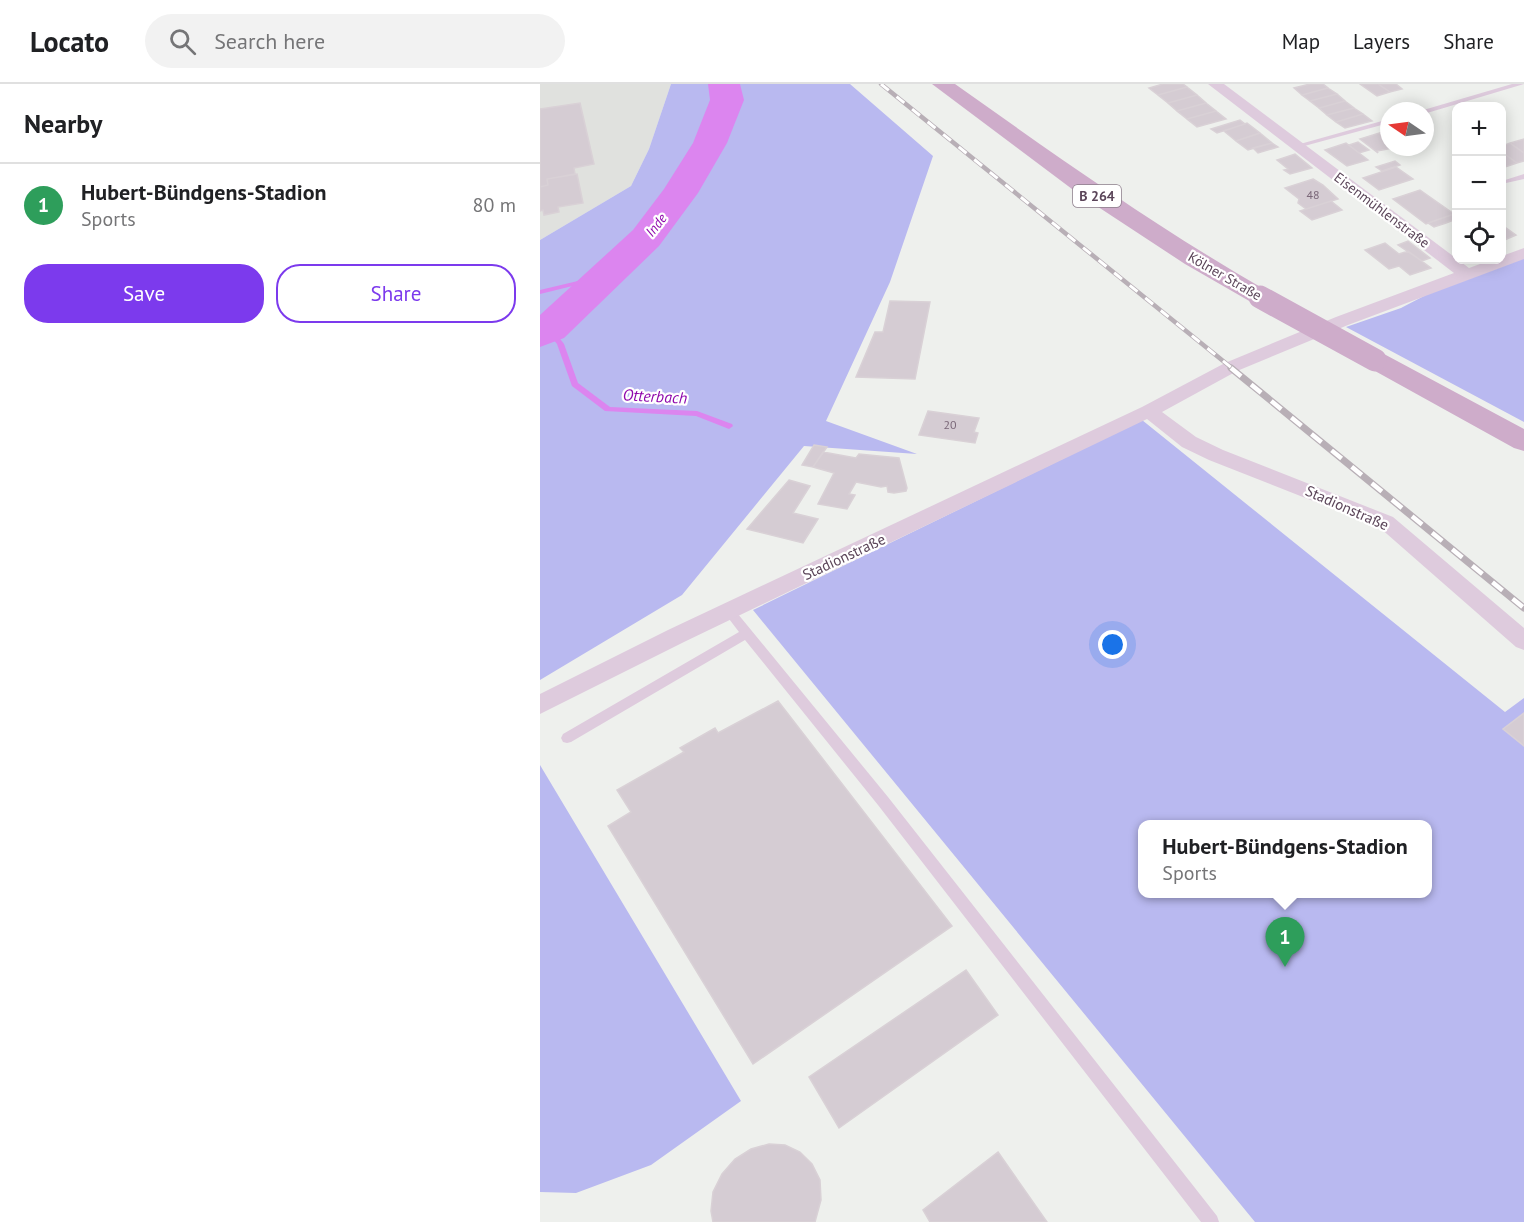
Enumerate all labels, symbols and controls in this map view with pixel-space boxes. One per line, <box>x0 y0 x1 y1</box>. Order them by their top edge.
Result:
search box <box>145 14 565 68</box>
text: Locato <box>30 23 109 60</box>
icon: search <box>166 25 199 58</box>
text: Search here <box>214 27 325 55</box>
text: Map <box>1282 28 1320 55</box>
text: Layers <box>1353 28 1410 55</box>
text: Share <box>1443 28 1494 55</box>
north arrow <box>1380 102 1434 156</box>
map controls <box>1452 102 1506 264</box>
button: + <box>1452 102 1506 156</box>
text: Nearby <box>24 107 102 140</box>
button: − <box>1452 156 1506 210</box>
street label: Eisenmühlenstraße <box>1331 168 1433 252</box>
text: Hubert-Bündgens-Stadion <box>81 178 326 206</box>
road number: B 264 <box>1073 185 1121 207</box>
house number: 48 <box>1306 187 1320 202</box>
text: 1 <box>38 192 49 218</box>
text: 80 m <box>473 192 516 218</box>
text: Sports <box>81 206 136 232</box>
water label: Inde <box>641 209 671 240</box>
button: locate <box>1452 210 1506 264</box>
street label: Kölner Straße <box>1185 248 1265 304</box>
button: Save <box>24 264 264 323</box>
button: Share <box>276 264 516 323</box>
water label: Otterbach <box>622 384 688 408</box>
house number: 20 <box>943 417 957 432</box>
street label: Stadionstraße <box>1303 481 1392 534</box>
street label: Stadionstraße <box>799 529 888 584</box>
your location <box>1098 630 1127 659</box>
popup <box>1138 820 1432 898</box>
text: Hubert-Bündgens-Stadion <box>1162 832 1408 860</box>
text: Sports <box>1162 860 1217 886</box>
pin: 1 <box>1266 918 1304 967</box>

